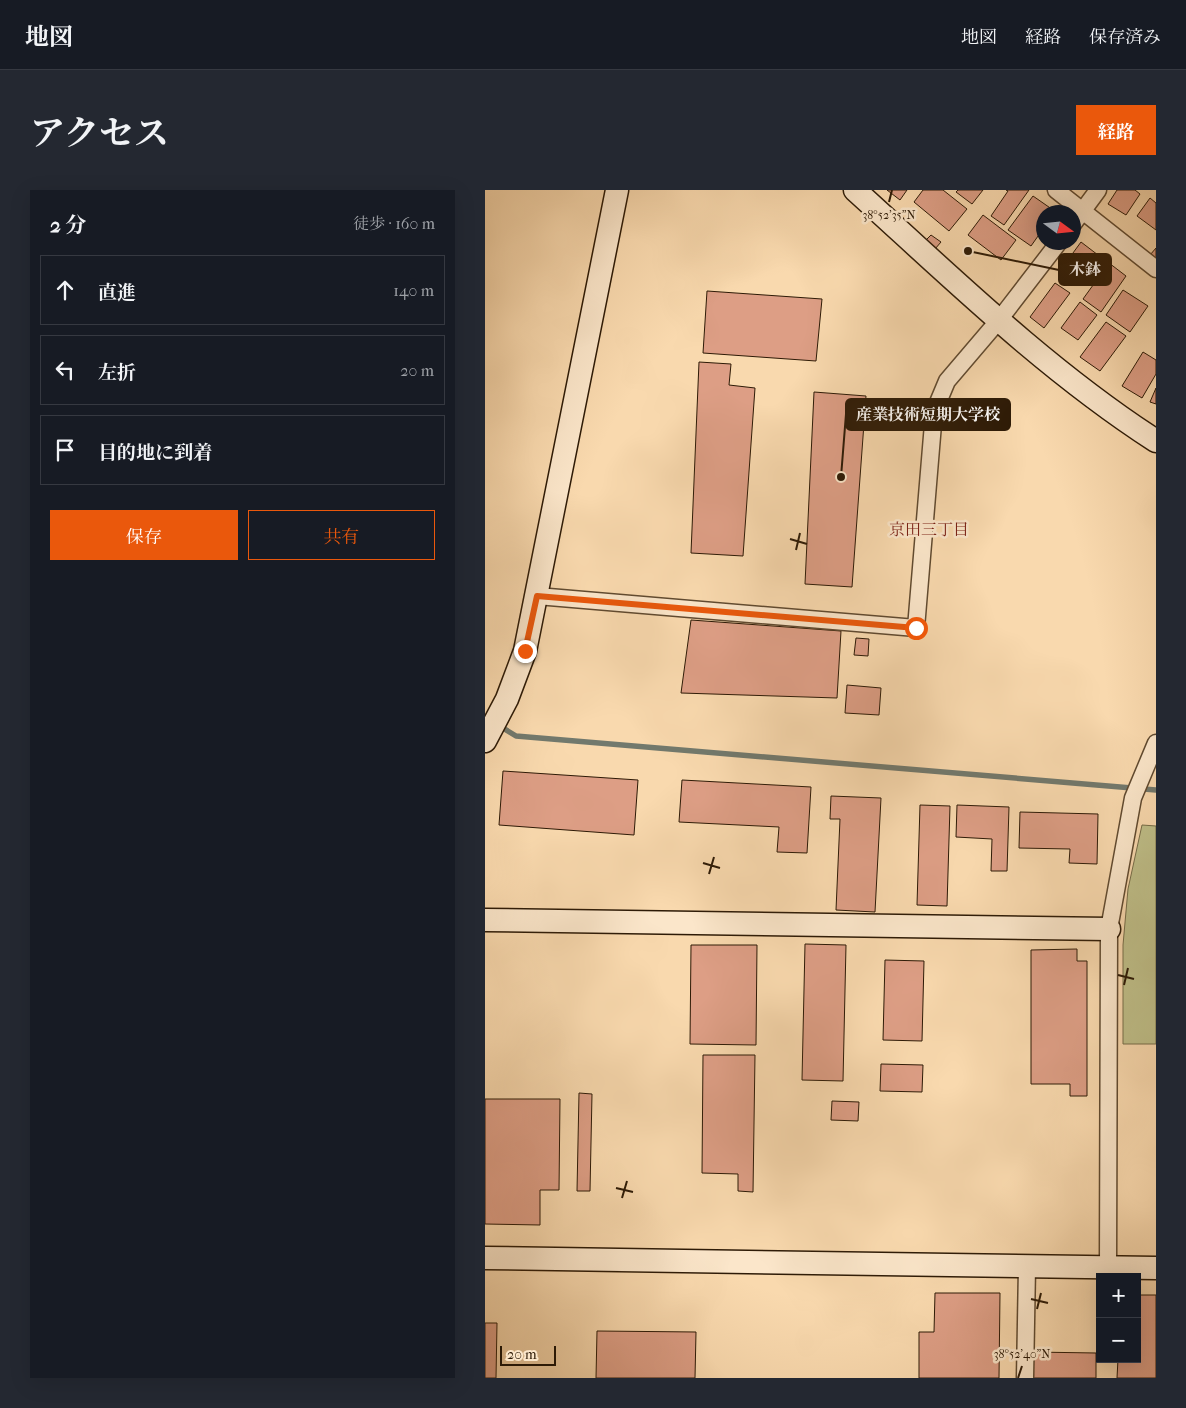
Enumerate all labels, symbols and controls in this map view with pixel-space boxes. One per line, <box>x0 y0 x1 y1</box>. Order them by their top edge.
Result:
text: 地図 <box>25 23 73 51</box>
text: 地図 <box>961 27 997 48</box>
text: 経路 <box>1025 27 1061 48</box>
text: 保存済み <box>1089 27 1161 48</box>
button: 経路 <box>1076 105 1156 155</box>
text: アクセス <box>30 113 169 154</box>
north arrow <box>1036 205 1081 250</box>
text: 38°52'35"N <box>862 208 916 222</box>
text: 2 分 <box>50 213 86 237</box>
text: 徒歩 · 160 m <box>353 214 435 233</box>
callout: 木鉢 <box>1059 254 1111 285</box>
text: 木鉢 <box>1069 260 1101 279</box>
icon: ahead <box>51 276 79 304</box>
text: 140 m <box>393 281 434 300</box>
text: 直進 <box>98 282 136 304</box>
icon: left <box>51 356 79 384</box>
text: 20 m <box>400 361 434 380</box>
text: 左折 <box>98 362 136 384</box>
callout: 産業技術短期大学校 <box>846 399 1010 430</box>
text: 産業技術短期大学校 <box>856 405 1001 424</box>
icon: arrive <box>51 436 79 464</box>
text: 目的地に到着 <box>98 442 212 464</box>
button: 保存 <box>50 510 238 560</box>
button: 共有 <box>248 510 435 560</box>
district label: 京田三丁目 <box>889 520 969 539</box>
route start <box>905 617 928 640</box>
route end <box>514 640 537 663</box>
map controls <box>1096 1273 1141 1363</box>
button: + <box>1096 1273 1141 1318</box>
button: − <box>1096 1318 1141 1363</box>
scale bar <box>500 1343 556 1366</box>
text: 20 m <box>507 1346 537 1363</box>
text: 38°52'40"N <box>994 1347 1050 1361</box>

